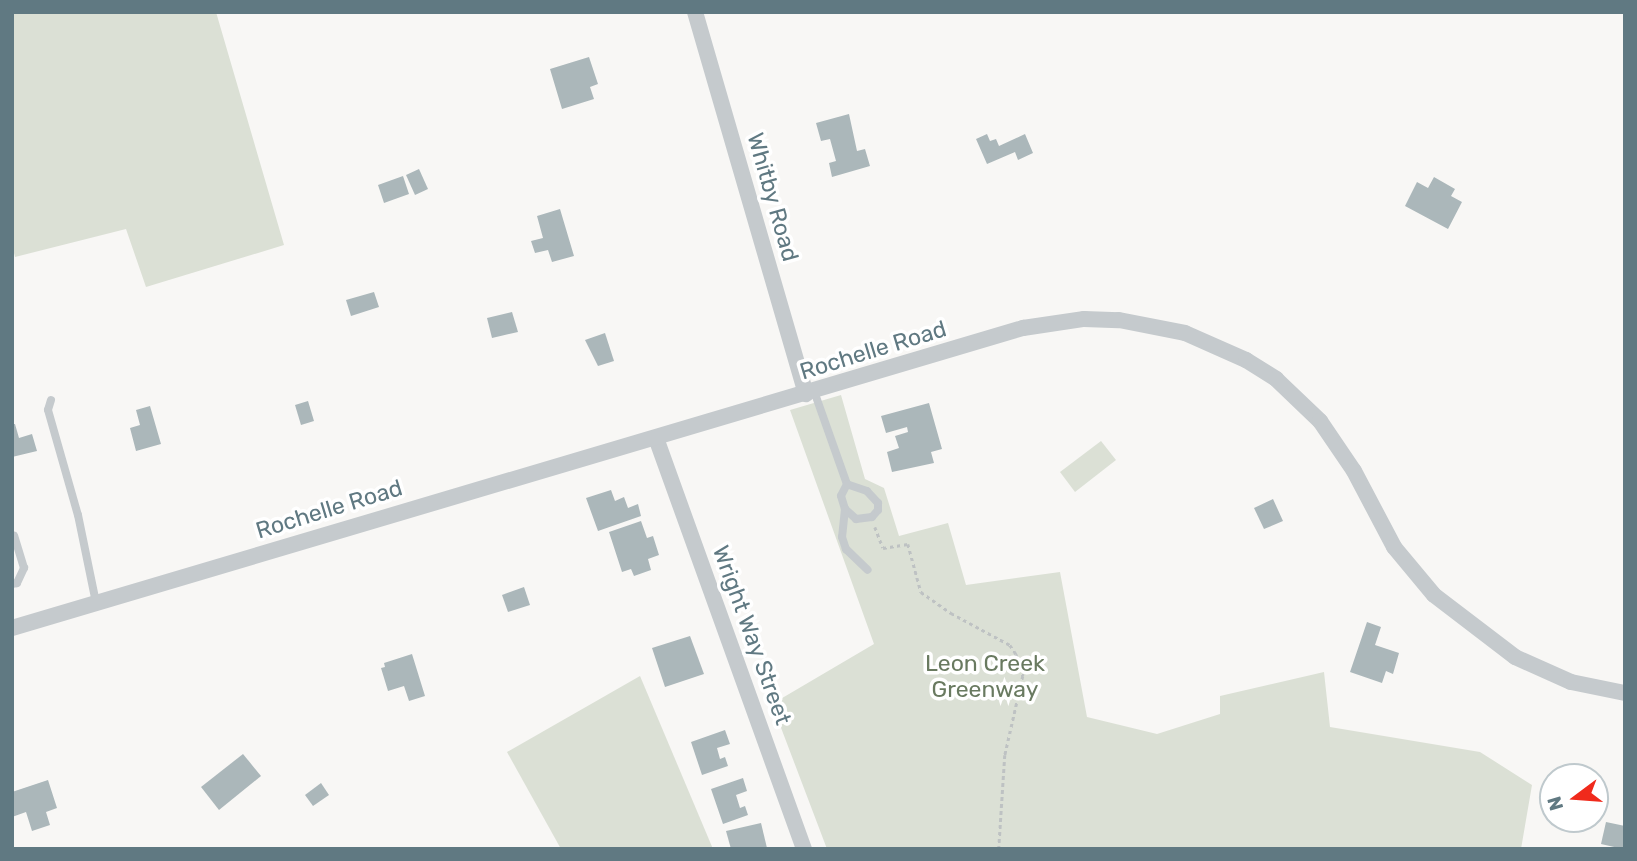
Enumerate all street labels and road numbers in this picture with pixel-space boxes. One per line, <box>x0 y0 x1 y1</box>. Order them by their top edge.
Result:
street label: Whitby Road <box>741 129 805 265</box>
street label: Rochelle Road <box>796 315 950 385</box>
street label: Rochelle Road <box>252 474 406 544</box>
street label: Wright Way Street <box>707 541 797 729</box>

